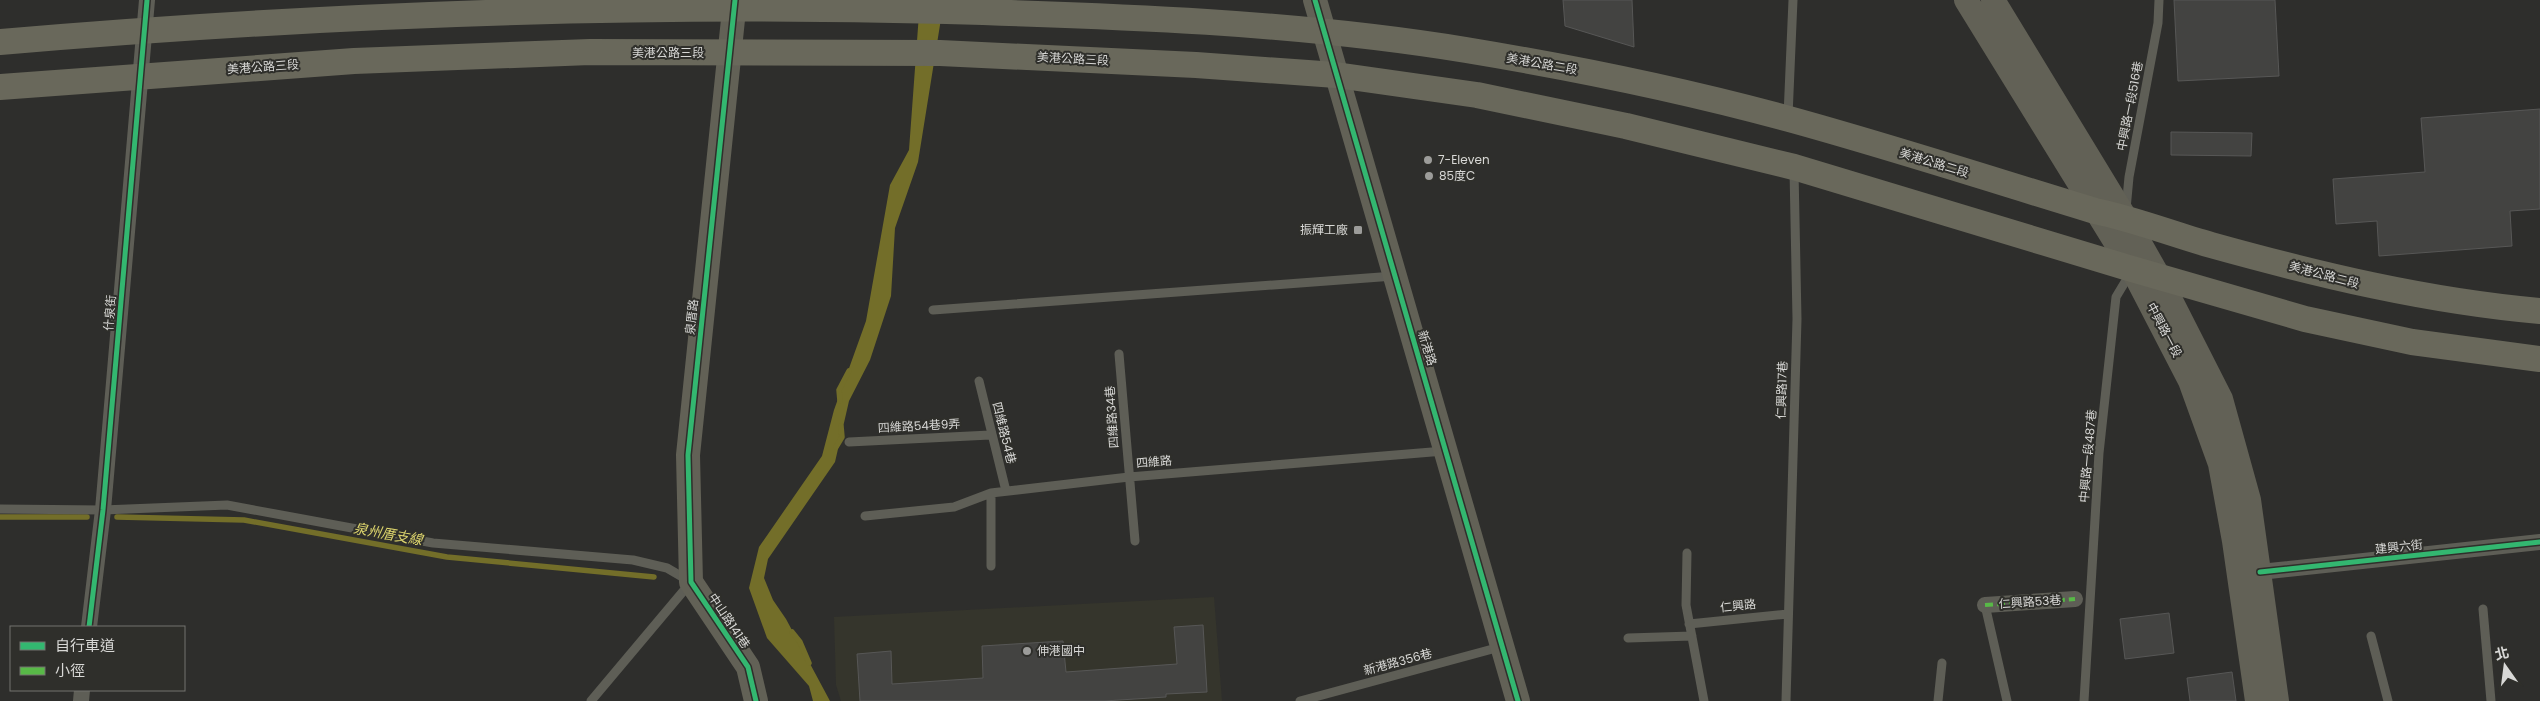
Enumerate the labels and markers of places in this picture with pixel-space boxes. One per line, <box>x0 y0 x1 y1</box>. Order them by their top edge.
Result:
place label: 7-Eleven <box>1438 151 1490 168</box>
marker: 7-Eleven <box>1422 154 1434 166</box>
place label: 85度C <box>1439 167 1475 184</box>
marker: 85度C <box>1423 170 1435 182</box>
place label: 振輝工廠 <box>1300 221 1348 238</box>
marker: 振輝工廠 <box>1352 224 1364 236</box>
place label: 伸港國中 <box>1037 642 1085 659</box>
marker: 伸港國中 <box>1021 645 1033 657</box>

